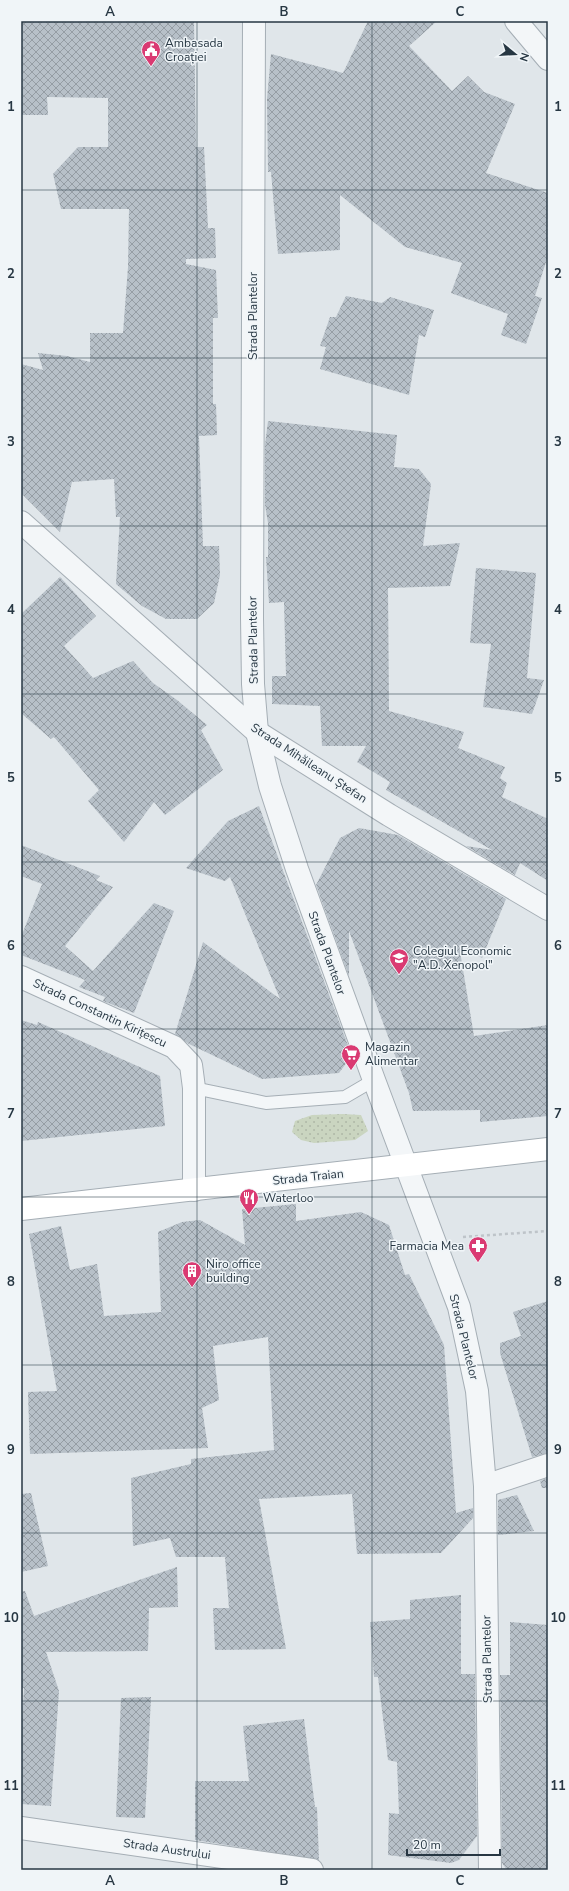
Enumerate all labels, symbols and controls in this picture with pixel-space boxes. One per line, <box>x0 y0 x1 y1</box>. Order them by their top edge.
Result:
text: A <box>105 3 115 21</box>
text: B <box>280 3 289 21</box>
text: C <box>456 3 465 21</box>
north arrow <box>495 34 535 74</box>
place label: Ambasada Croației <box>165 35 223 65</box>
public building icon: Ambasada Croației <box>140 39 162 67</box>
text: N <box>516 51 532 63</box>
text: 1 <box>7 98 15 116</box>
text: 1 <box>554 98 562 116</box>
text: 2 <box>7 265 15 283</box>
text: 2 <box>554 265 562 283</box>
street label: Strada Plantelor <box>245 271 261 360</box>
text: 3 <box>7 433 15 451</box>
text: 3 <box>554 433 562 451</box>
street label: Strada Plantelor <box>244 595 262 684</box>
text: 4 <box>7 601 15 619</box>
text: 4 <box>554 601 562 619</box>
street label: Strada Mihăileanu Ștefan <box>248 719 370 807</box>
text: 5 <box>7 769 15 787</box>
text: 5 <box>554 769 562 787</box>
street label: Strada Plantelor <box>304 909 350 998</box>
text: 6 <box>7 937 15 955</box>
text: 6 <box>554 937 562 955</box>
place label: Colegiul Economic "A.D. Xenopol" <box>413 943 512 973</box>
school or university icon: Colegiul Economic "A.D. Xenopol" <box>388 947 410 975</box>
street label: Strada Constantin Kirițescu <box>31 975 169 1051</box>
place label: Magazin Alimentar <box>365 1039 419 1069</box>
supermarket icon: Magazin Alimentar <box>340 1043 362 1071</box>
text: 7 <box>7 1105 15 1123</box>
text: 7 <box>554 1105 562 1123</box>
street label: Strada Traian <box>272 1165 344 1189</box>
restaurant icon: Waterloo <box>238 1187 260 1215</box>
place label: Waterloo <box>263 1190 314 1206</box>
pharmacy icon: Farmacia Mea <box>467 1235 489 1263</box>
place label: Farmacia Mea <box>390 1238 464 1254</box>
place label: Niro office building <box>206 1256 261 1286</box>
building icon: Niro office building <box>181 1260 203 1288</box>
text: 8 <box>7 1273 15 1291</box>
text: 8 <box>554 1273 562 1291</box>
street label: Strada Plantelor <box>446 1292 483 1382</box>
text: 9 <box>7 1441 15 1459</box>
text: 9 <box>554 1441 562 1459</box>
text: 10 <box>3 1609 19 1627</box>
text: 10 <box>550 1609 566 1627</box>
street label: Strada Plantelor <box>478 1614 496 1703</box>
text: 11 <box>3 1777 19 1795</box>
text: 11 <box>550 1777 566 1795</box>
scale bar <box>407 1831 500 1857</box>
street label: Strada Austrului <box>122 1835 212 1863</box>
text: 20 m <box>413 1837 441 1853</box>
text: A <box>105 1872 115 1890</box>
text: B <box>280 1872 289 1890</box>
text: C <box>456 1872 465 1890</box>

